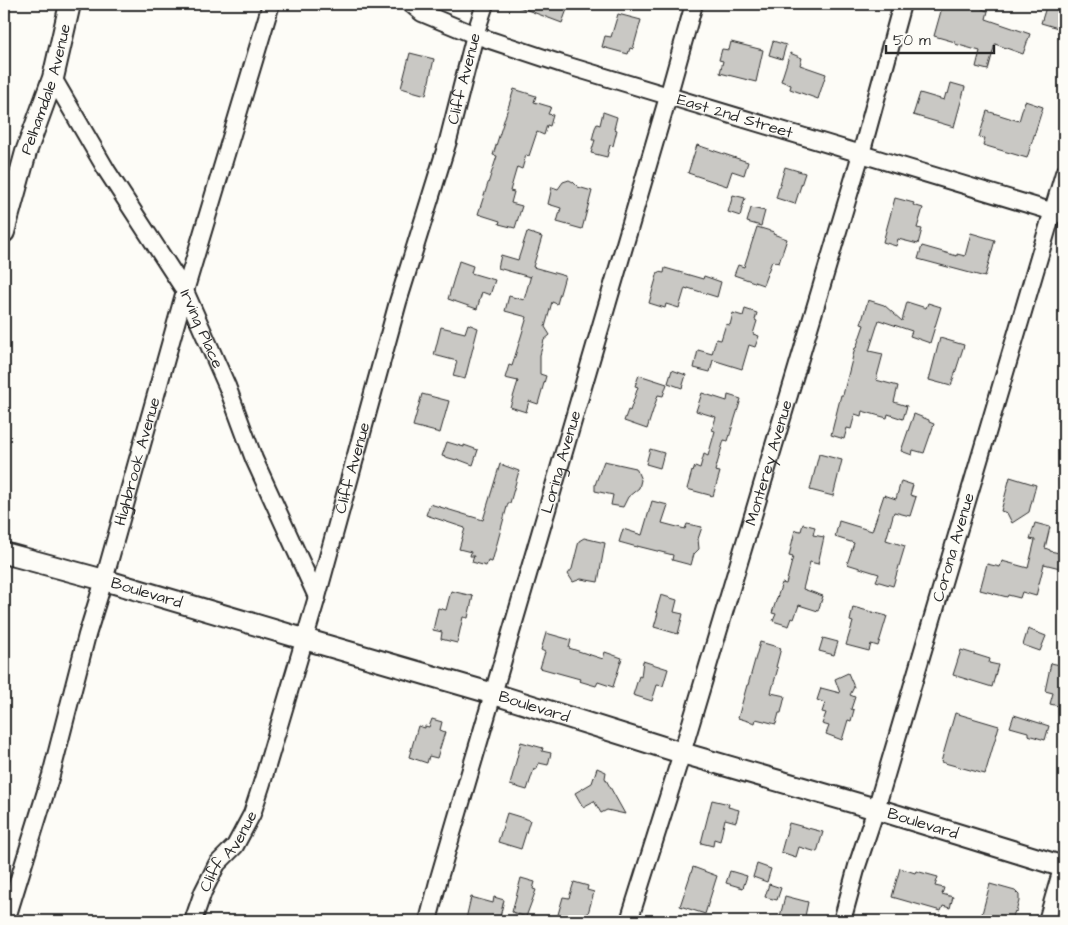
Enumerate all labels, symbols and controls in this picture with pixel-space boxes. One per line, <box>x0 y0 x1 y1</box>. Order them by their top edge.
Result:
street label: Pelhamdale Avenue <box>15 21 76 158</box>
scale bar <box>886 22 993 54</box>
street label: Cliff Avenue <box>442 30 486 127</box>
text: 50 m <box>893 30 931 51</box>
street label: East 2nd Street <box>675 88 796 144</box>
street label: Irving Place <box>175 286 229 372</box>
street label: Highbrook Avenue <box>109 394 166 528</box>
street label: Monterey Avenue <box>740 397 798 528</box>
street label: Loring Avenue <box>536 408 587 516</box>
street label: Cliff Avenue <box>329 420 376 516</box>
street label: Corona Avenue <box>927 490 980 604</box>
street label: Boulevard <box>108 572 185 613</box>
street label: Boulevard <box>496 685 572 728</box>
street label: Boulevard <box>885 802 961 845</box>
street label: Cliff Avenue <box>194 807 263 896</box>

